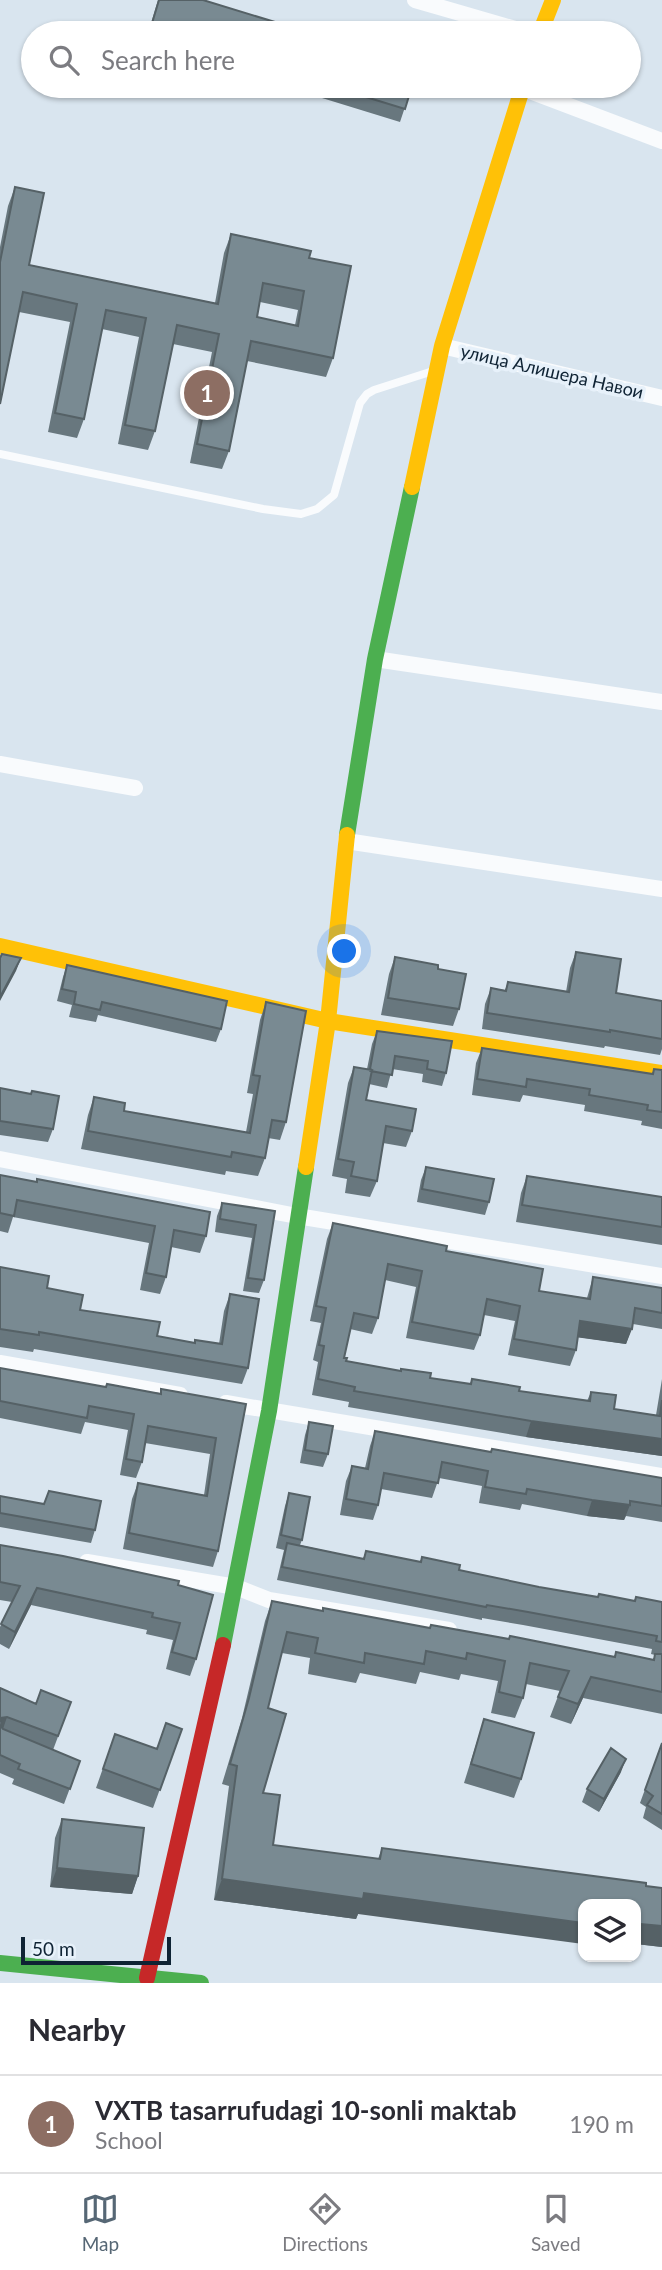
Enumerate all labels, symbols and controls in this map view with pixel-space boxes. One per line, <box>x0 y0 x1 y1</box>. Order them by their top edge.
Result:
search box <box>21 21 641 98</box>
icon: search <box>45 41 83 79</box>
text: Search here <box>101 44 235 76</box>
street label: улица Алишера Навои <box>459 339 646 403</box>
pin: 1 <box>184 367 230 419</box>
your location <box>327 934 361 968</box>
map controls <box>578 1899 641 1962</box>
button: layers <box>578 1899 641 1962</box>
scale bar <box>21 1934 172 1966</box>
text: 50 m <box>32 1937 75 1960</box>
text: Nearby <box>28 2011 126 2047</box>
text: VXTB tasarrufudagi 10-sonli maktab <box>95 2094 516 2126</box>
text: 1 <box>44 2110 58 2138</box>
text: 190 m <box>569 2110 634 2138</box>
text: School <box>95 2126 163 2154</box>
tab: Map <box>81 2190 119 2255</box>
tab: Directions <box>282 2190 368 2255</box>
tab: Saved <box>531 2190 581 2255</box>

